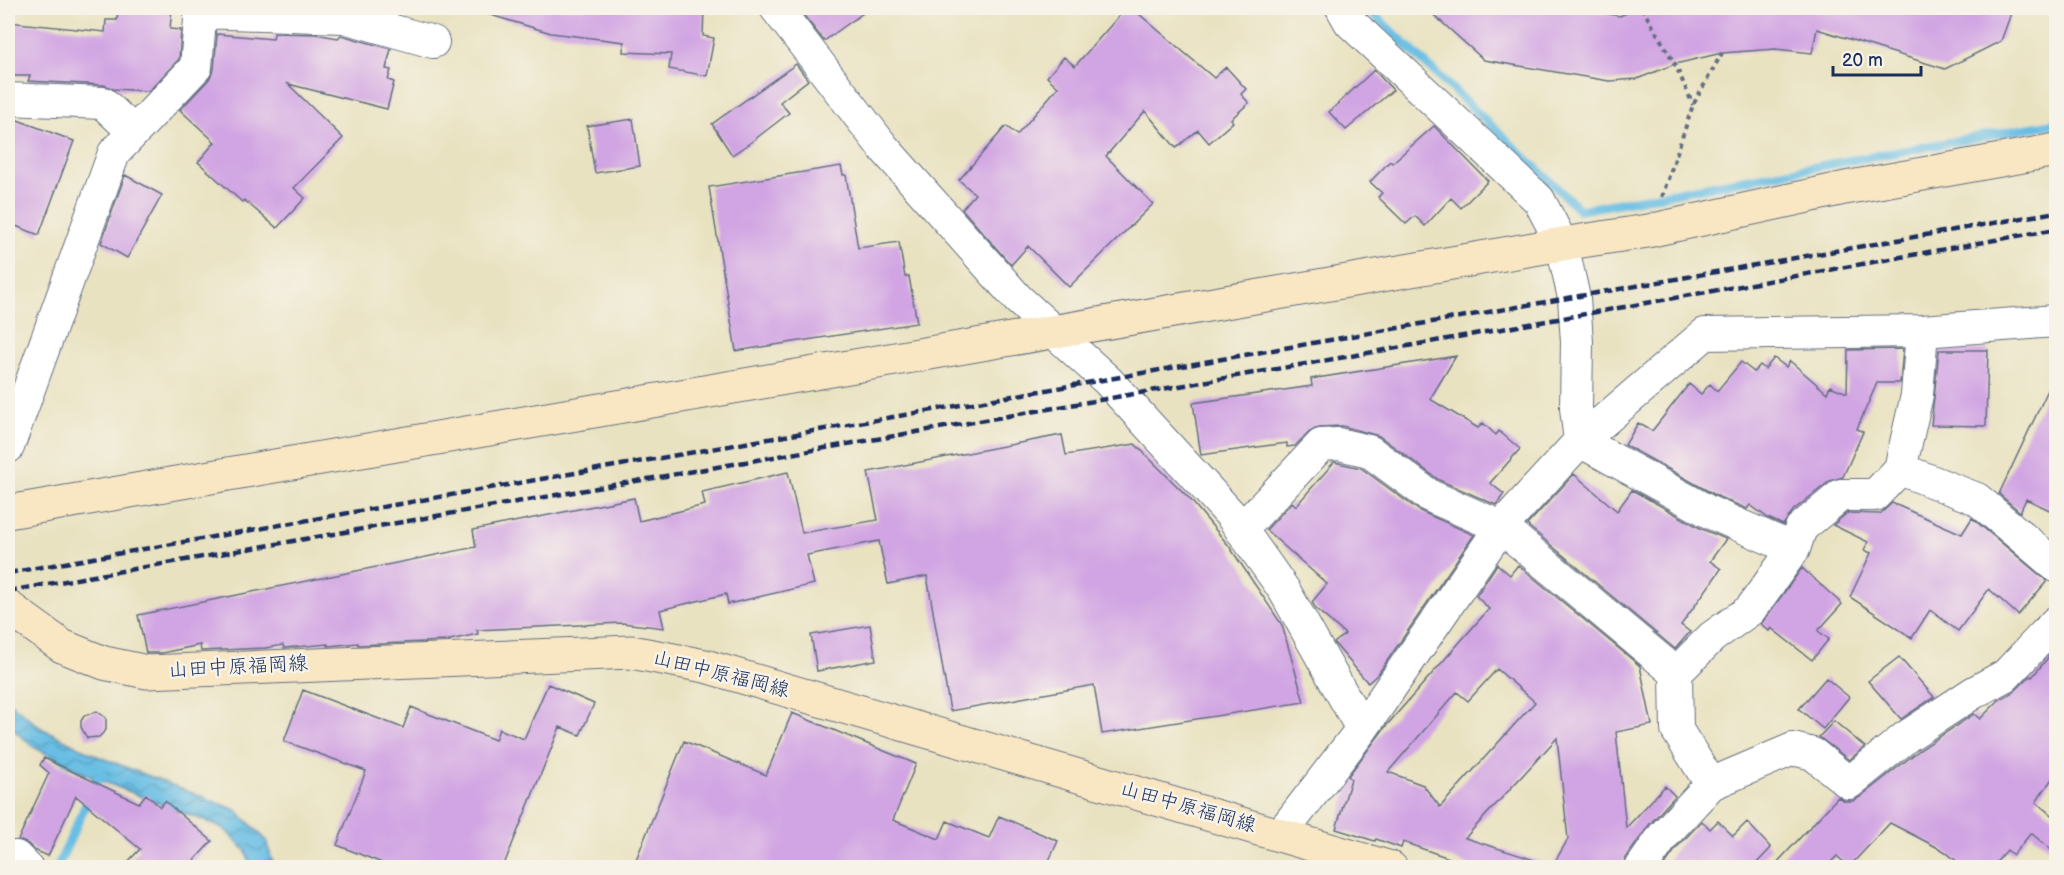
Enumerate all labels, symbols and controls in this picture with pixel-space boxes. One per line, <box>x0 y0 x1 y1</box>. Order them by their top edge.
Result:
scale bar <box>1833 39 1922 77</box>
text: 20 m <box>1842 50 1883 71</box>
street label: 山田中原福岡線 <box>650 645 792 703</box>
street label: 山田中原福岡線 <box>167 651 309 683</box>
street label: 山田中原福岡線 <box>1117 776 1259 838</box>

